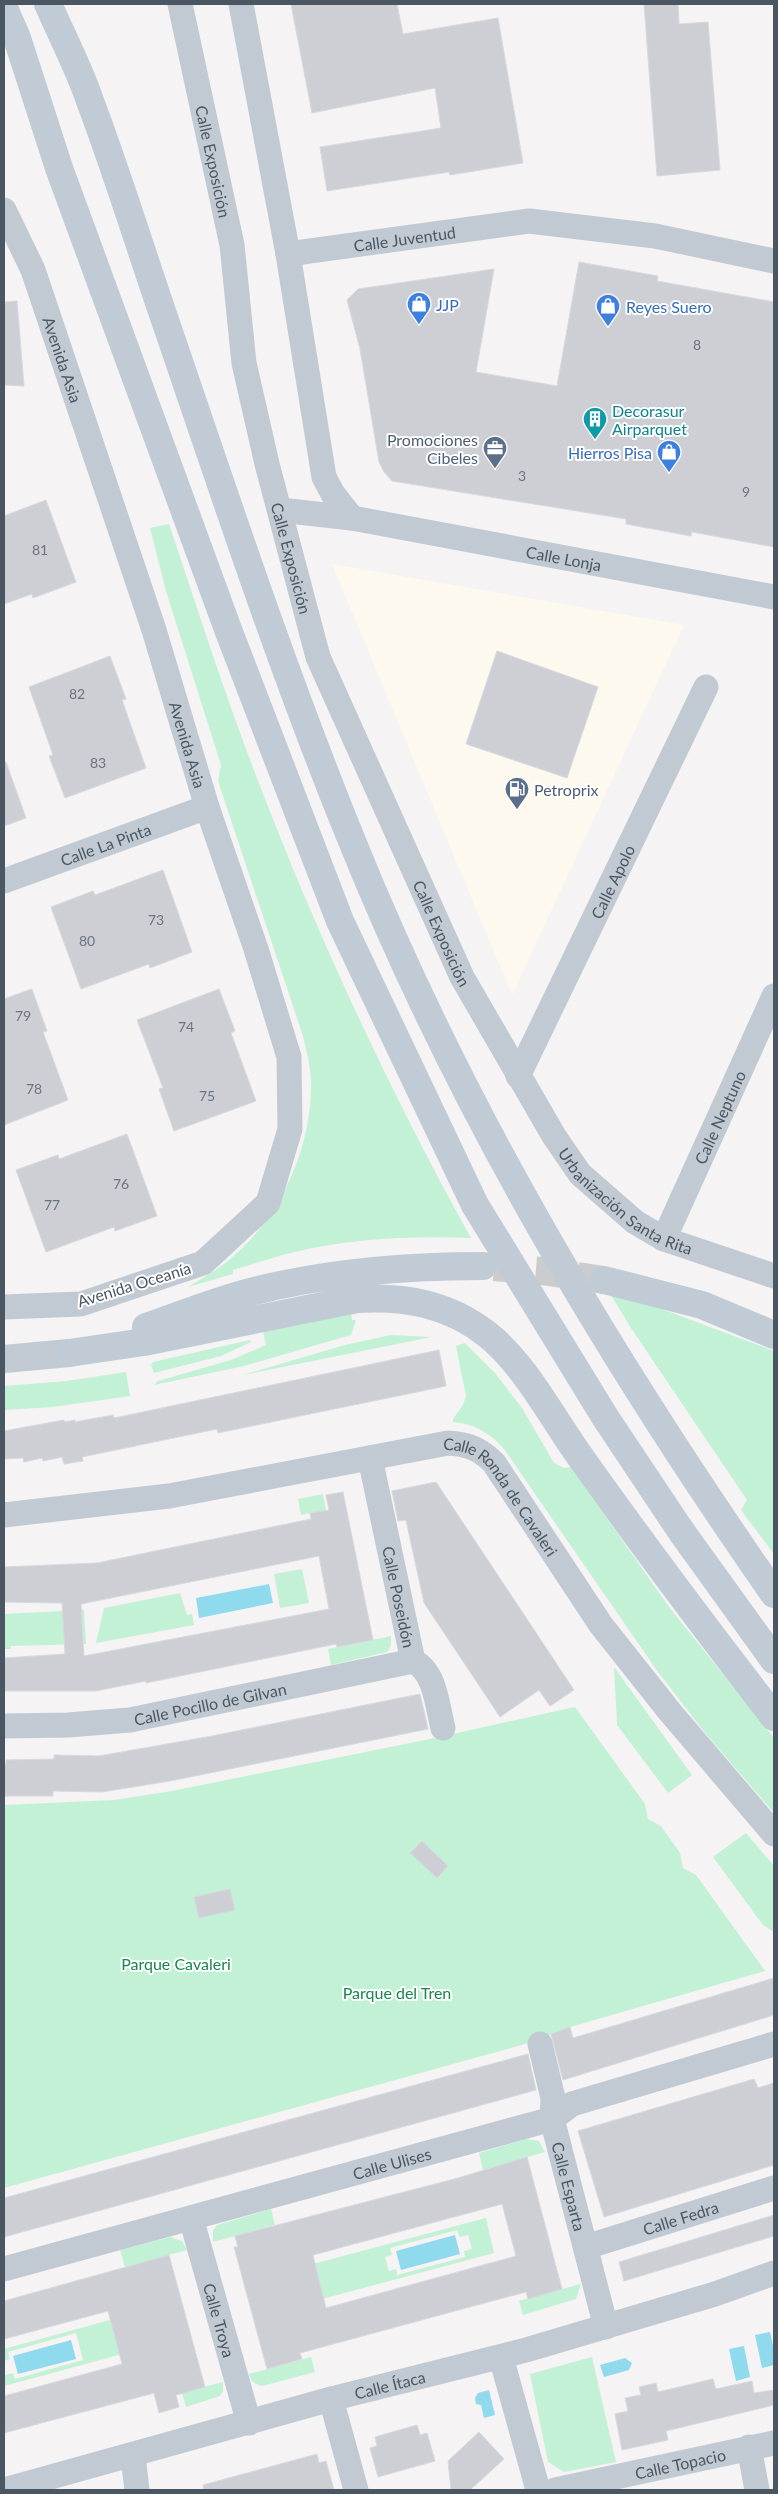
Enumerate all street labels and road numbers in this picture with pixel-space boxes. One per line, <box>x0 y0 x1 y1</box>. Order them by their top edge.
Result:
street label: Calle Exposición <box>193 103 235 219</box>
street label: Calle Juventud <box>352 222 457 254</box>
street label: Avenida Asia <box>40 314 86 405</box>
street label: Calle Exposición <box>268 500 316 616</box>
street label: Calle Lonja <box>525 541 603 574</box>
street label: Avenida Asia <box>166 699 210 790</box>
street label: Calle La Pinta <box>58 819 153 869</box>
street label: Calle Apolo <box>586 841 638 922</box>
street label: Calle Exposición <box>410 877 475 989</box>
street label: Calle Neptuno <box>690 1067 749 1167</box>
street label: Urbanización Santa Rita <box>555 1144 695 1257</box>
street label: Avenida Oceanía <box>75 1258 193 1310</box>
street label: Calle Ronda de Cavaleri <box>443 1433 562 1559</box>
street label: Calle Poseidón <box>379 1544 419 1649</box>
street label: Calle Pocillo de Gilvan <box>132 1678 288 1728</box>
street label: Calle Esparta <box>549 2140 590 2233</box>
street label: Calle Ulises <box>350 2143 433 2183</box>
street label: Calle Fedra <box>640 2197 721 2238</box>
street label: Calle Troya <box>200 2281 239 2359</box>
street label: Calle Ítaca <box>352 2366 427 2402</box>
street label: Calle Topacio <box>633 2444 727 2482</box>

